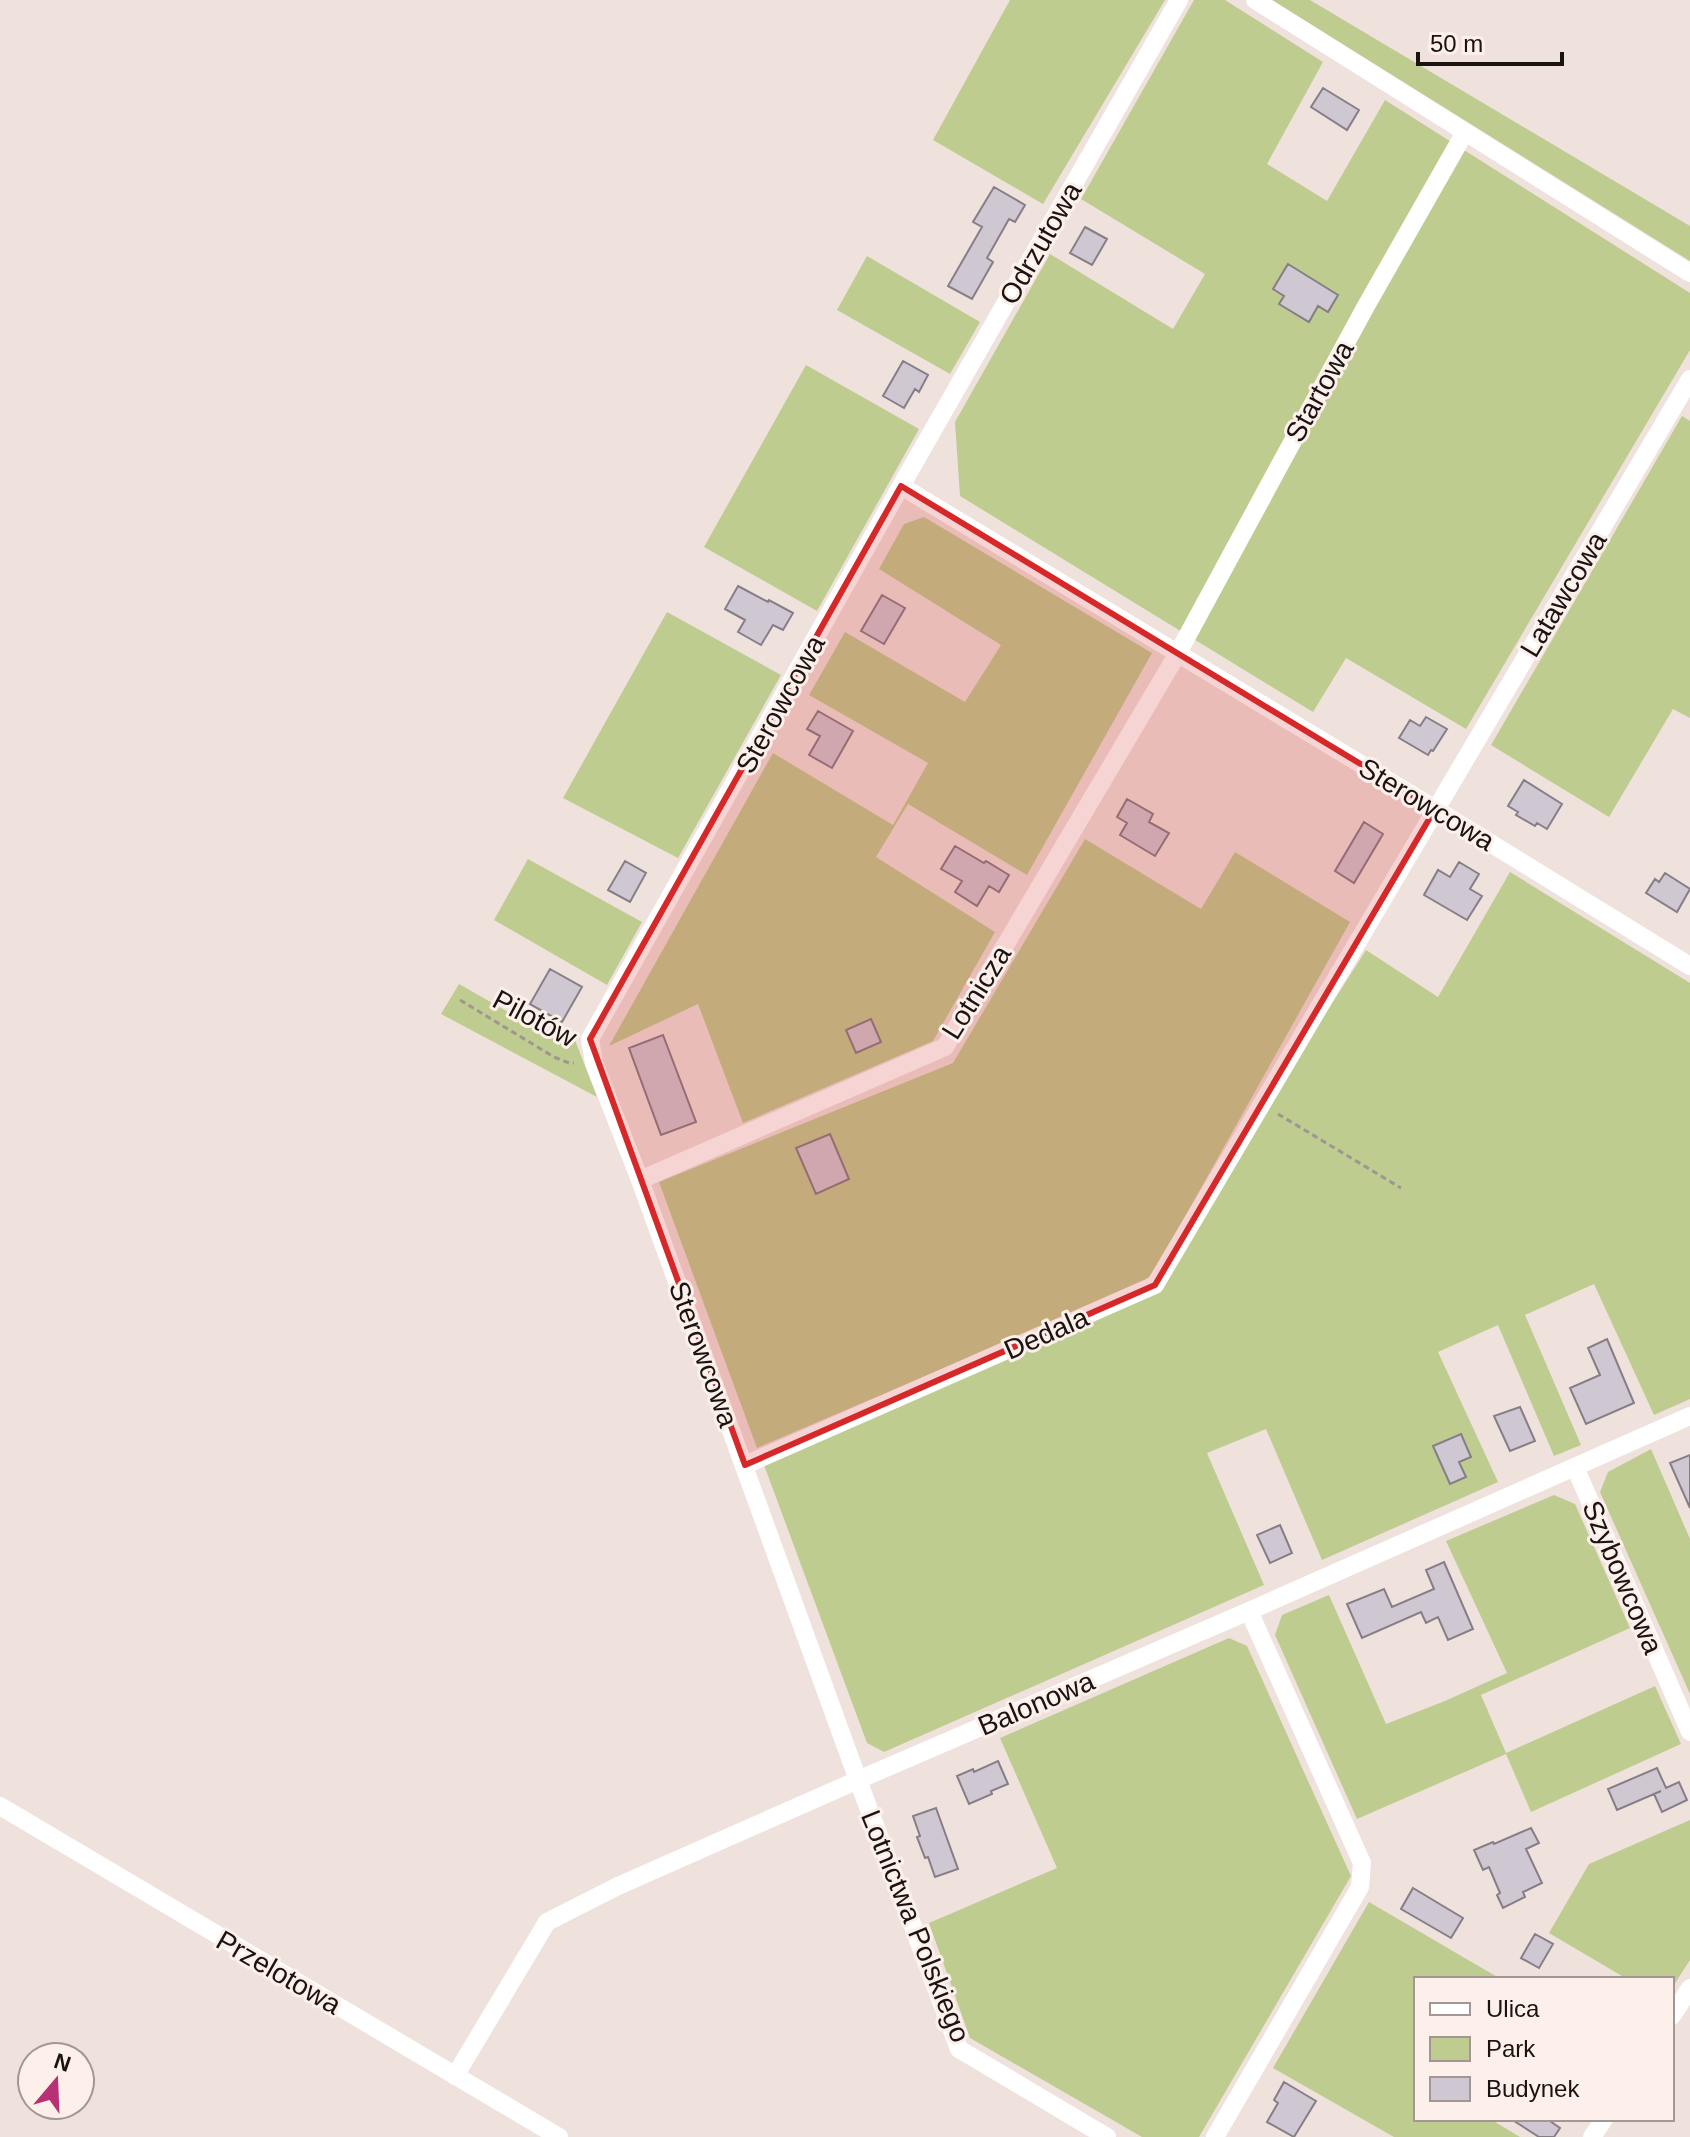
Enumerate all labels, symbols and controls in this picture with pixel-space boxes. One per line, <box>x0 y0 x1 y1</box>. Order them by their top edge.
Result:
scale bar <box>1418 16 1562 66</box>
text: 50 m <box>1430 30 1483 57</box>
street label: Odrzutowa <box>993 177 1088 310</box>
street label: Startowa <box>1279 335 1360 447</box>
street label: Latawcowa <box>1514 526 1613 662</box>
street label: Sterowcowa <box>730 630 831 778</box>
street label: Sterowcowa <box>1353 752 1500 857</box>
street label: Lotnicza <box>936 939 1017 1045</box>
street label: Pilotów <box>488 984 583 1054</box>
street label: Sterowcowa <box>663 1277 744 1432</box>
street label: Dedala <box>999 1301 1093 1366</box>
street label: Szybowcowa <box>1576 1496 1669 1659</box>
street label: Balonowa <box>974 1665 1099 1742</box>
street label: Lotnictwa Polskiego <box>855 1806 976 2047</box>
street label: Przelotowa <box>211 1924 347 2021</box>
legend <box>1414 1977 1674 2121</box>
text: Ulica <box>1486 1995 1540 2022</box>
text: Park <box>1486 2035 1536 2062</box>
north arrow <box>16 2041 96 2121</box>
text: N <box>51 2048 74 2077</box>
text: Budynek <box>1486 2075 1580 2102</box>

